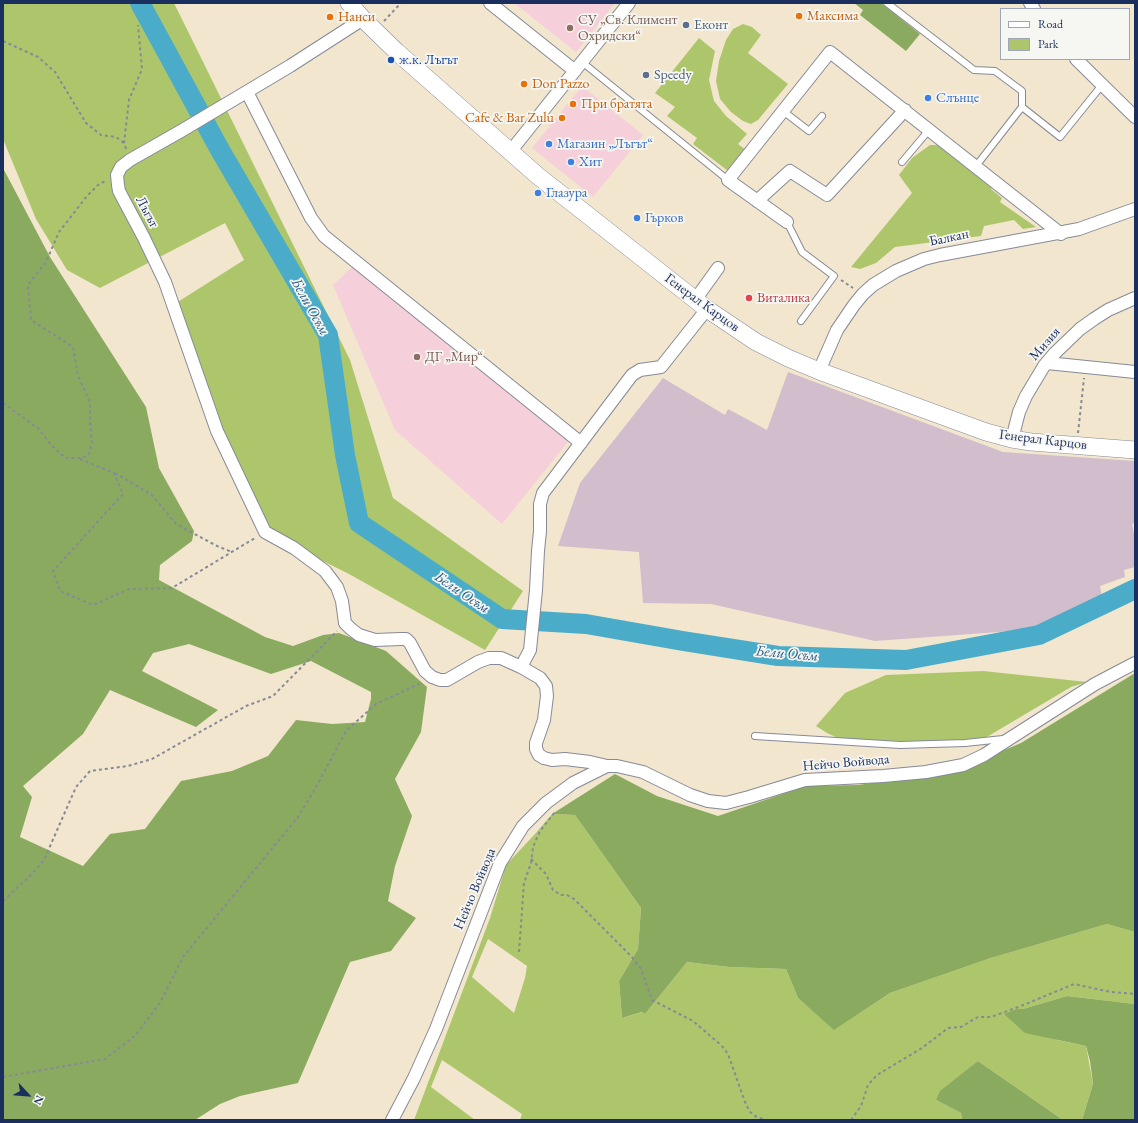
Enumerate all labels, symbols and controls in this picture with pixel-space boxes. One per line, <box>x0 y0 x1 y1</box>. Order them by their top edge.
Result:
place label: Максима <box>807 8 859 24</box>
legend <box>1000 8 1130 60</box>
place label: Нанси <box>338 9 375 25</box>
marker: Максима <box>794 11 804 21</box>
marker: Нанси <box>325 12 335 22</box>
place label: СУ „Св. Климент Охридски“ <box>578 12 678 44</box>
text: Road <box>1038 16 1063 32</box>
place label: Еконт <box>694 17 728 33</box>
marker: Еконт <box>681 20 691 30</box>
marker: СУ „Св. Климент Охридски“ <box>565 23 575 33</box>
text: Park <box>1038 36 1058 52</box>
place label: ж.к. Лъгът <box>399 52 458 68</box>
marker: ж.к. Лъгът <box>386 55 396 65</box>
place label: Speedy <box>654 67 692 83</box>
marker: Speedy <box>641 70 651 80</box>
place label: Don Pazzo <box>532 76 589 92</box>
marker: Don Pazzo <box>519 79 529 89</box>
place label: Слънце <box>936 90 979 106</box>
marker: Слънце <box>923 93 933 103</box>
place label: При братята <box>581 96 652 112</box>
marker: При братята <box>568 99 578 109</box>
place label: Cafe & Bar Zulu <box>465 110 554 126</box>
marker: Cafe & Bar Zulu <box>557 113 567 123</box>
place label: Магазин „Лъгът“ <box>557 136 653 152</box>
marker: Магазин „Лъгът“ <box>544 139 554 149</box>
place label: Хит <box>579 154 602 170</box>
marker: Хит <box>566 157 576 167</box>
place label: Глазура <box>546 185 587 201</box>
marker: Глазура <box>533 188 543 198</box>
street label: Лъгът <box>132 193 162 231</box>
place label: Гърков <box>645 210 683 226</box>
marker: Гърков <box>632 213 642 223</box>
street label: Балкан <box>928 226 970 250</box>
street label: Генерал Карцов <box>661 270 743 336</box>
water label: Бели Осъм <box>287 275 333 339</box>
place label: Виталика <box>757 290 810 306</box>
marker: Виталика <box>744 293 754 303</box>
street label: Мизия <box>1026 324 1064 364</box>
place label: ДГ „Мир“ <box>425 349 483 365</box>
marker: ДГ „Мир“ <box>412 352 422 362</box>
street label: Генерал Карцов <box>998 426 1088 454</box>
water label: Бели Осъм <box>431 568 493 618</box>
water label: Бели Осъм <box>755 642 819 666</box>
street label: Нейчо Войвода <box>802 751 890 775</box>
street label: Нейчо Войвода <box>450 846 500 932</box>
north arrow <box>8 1075 48 1115</box>
text: N <box>31 1093 47 1107</box>

